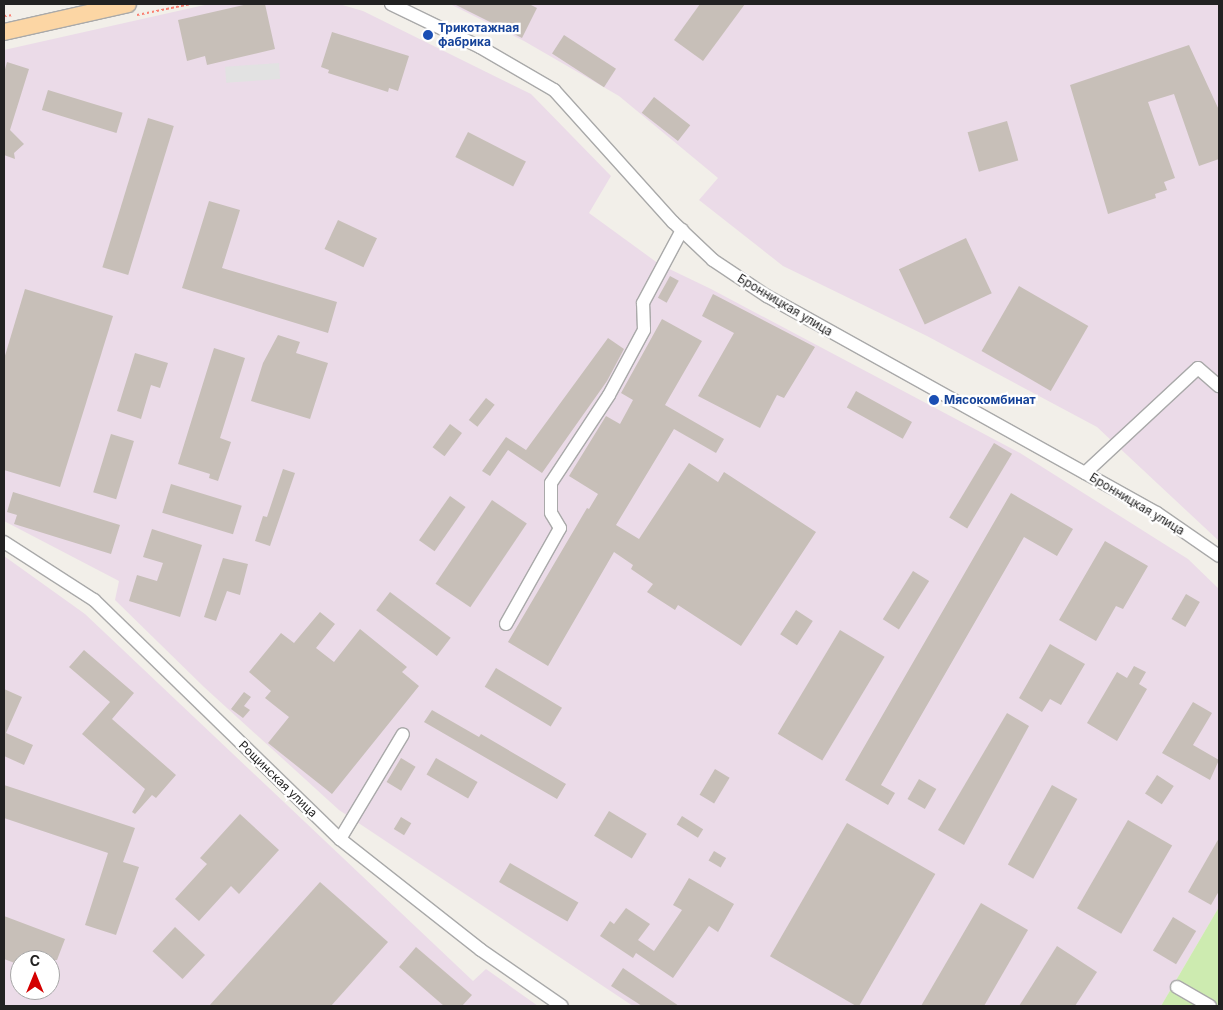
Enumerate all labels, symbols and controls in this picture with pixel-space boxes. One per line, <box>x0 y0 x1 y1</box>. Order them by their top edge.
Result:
place label: Трикотажная фабрика <box>438 21 519 49</box>
marker: Трикотажная фабрика <box>422 29 434 41</box>
street label: Бронницкая улица <box>735 271 835 339</box>
place label: Мясокомбинат <box>944 393 1036 407</box>
marker: Мясокомбинат <box>928 394 940 406</box>
street label: Бронницкая улица <box>1087 470 1187 538</box>
street label: Рощинская улица <box>236 738 320 820</box>
north arrow <box>10 950 60 1000</box>
text: С <box>30 952 40 969</box>

